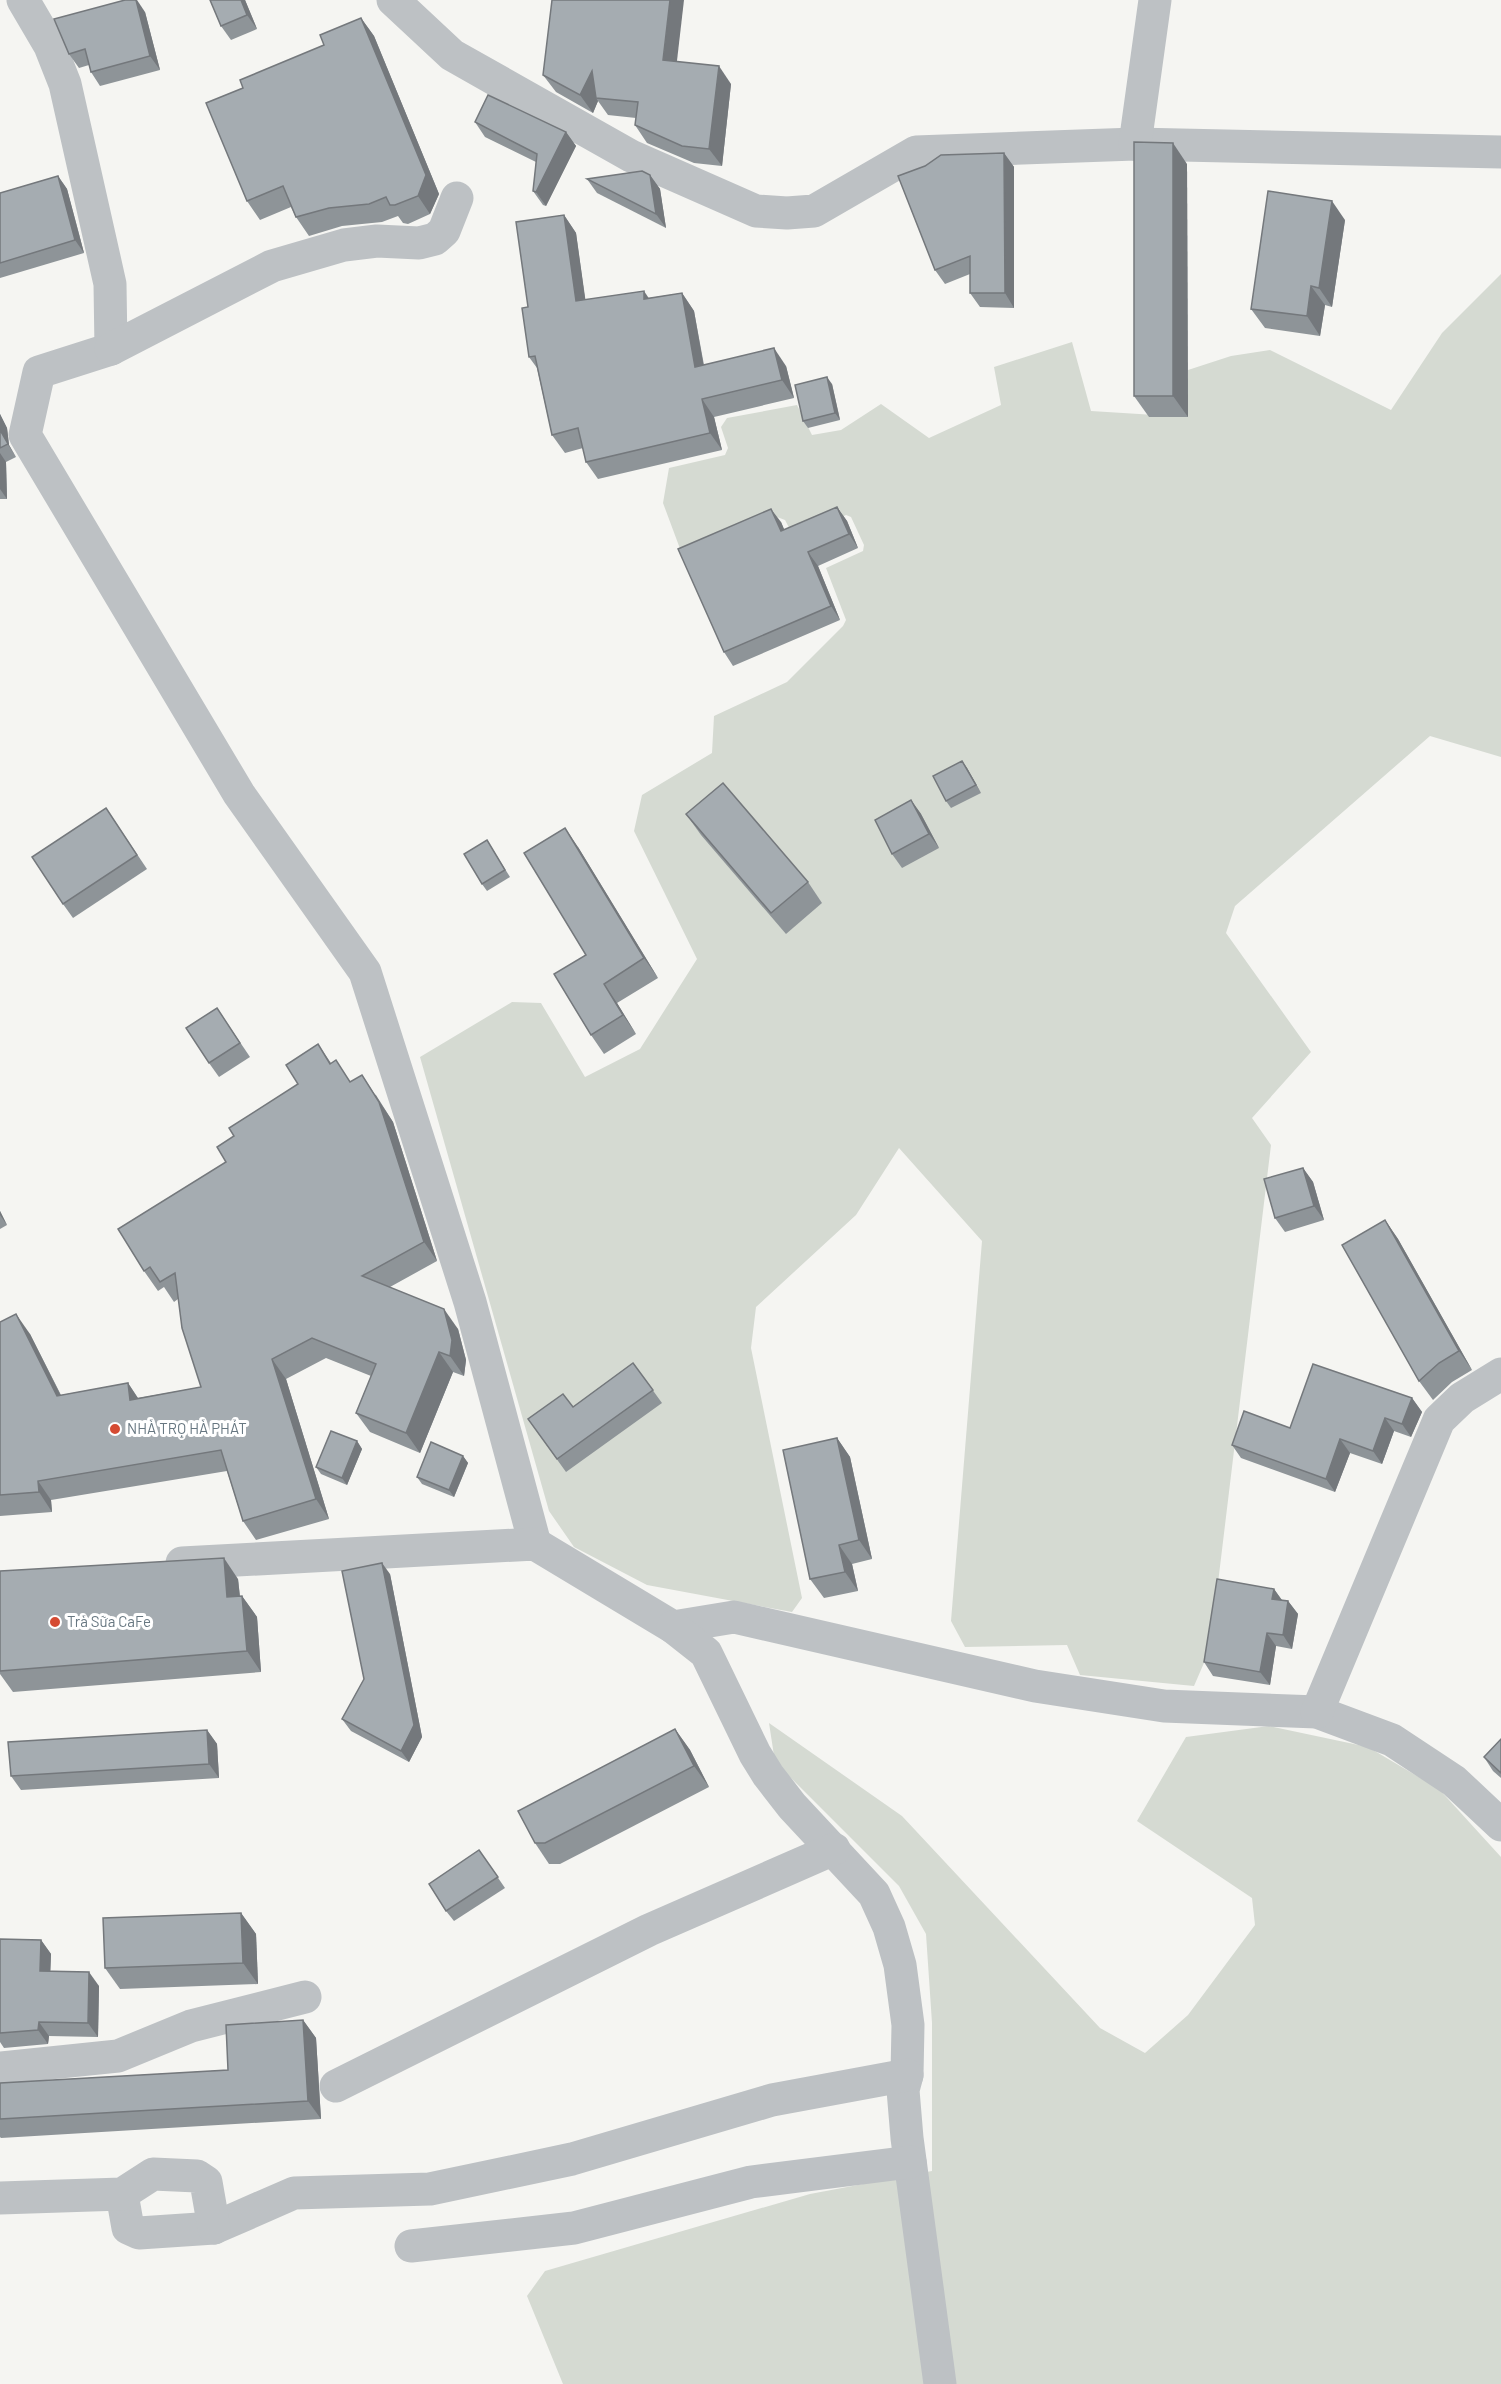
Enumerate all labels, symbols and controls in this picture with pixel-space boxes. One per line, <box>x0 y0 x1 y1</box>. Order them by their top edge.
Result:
place label: NHÀ TRỌ HÀ PHÁT <box>127 1419 247 1437</box>
marker: NHÀ TRỌ HÀ PHÁT <box>108 1422 122 1436</box>
place label: Trà Sữa CaFe <box>67 1612 151 1630</box>
marker: Trà Sữa CaFe <box>48 1615 62 1629</box>

